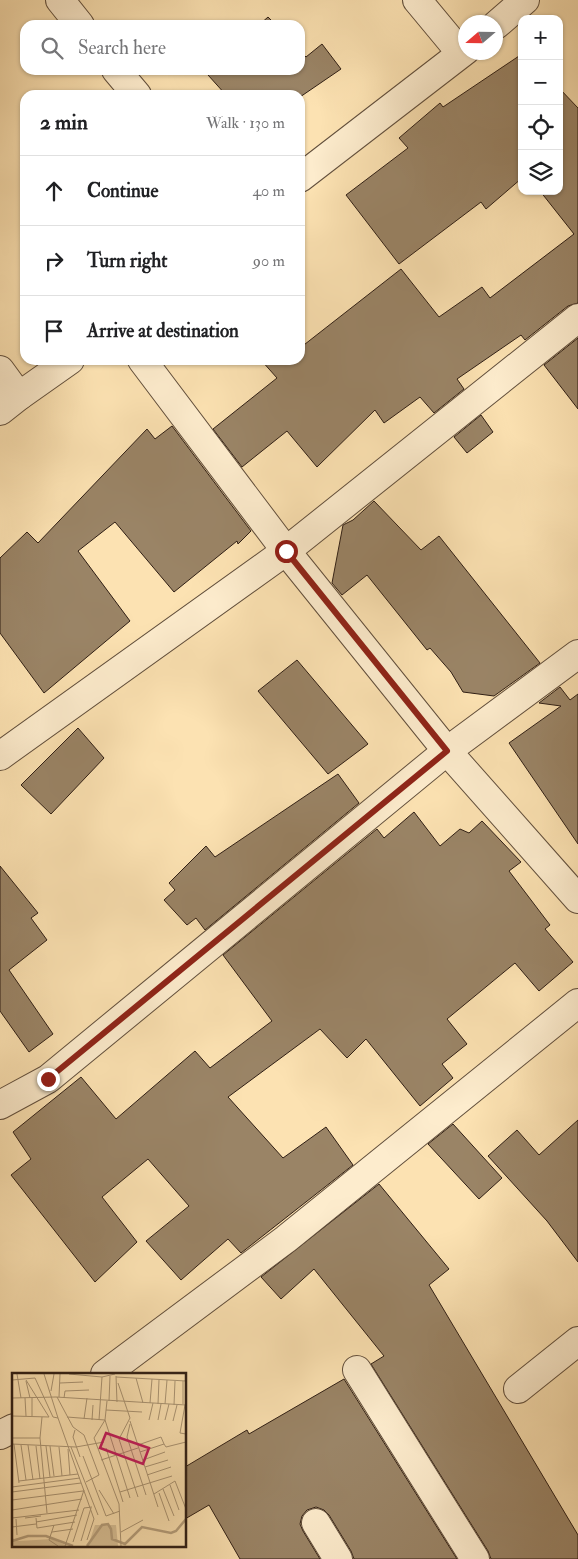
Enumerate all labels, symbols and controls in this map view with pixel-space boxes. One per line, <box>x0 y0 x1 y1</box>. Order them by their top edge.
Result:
north arrow <box>458 15 503 60</box>
map controls <box>518 15 563 195</box>
button: + <box>518 15 563 60</box>
search box <box>20 20 305 75</box>
icon: search <box>38 34 66 62</box>
text: Search here <box>78 36 166 60</box>
button: − <box>518 60 563 105</box>
button: locate <box>518 105 563 150</box>
text: 2 min <box>40 109 88 136</box>
text: Walk · 130 m <box>206 113 285 133</box>
button: layers <box>518 150 563 195</box>
icon: ahead <box>40 177 68 205</box>
text: Continue <box>87 179 158 203</box>
text: 40 m <box>252 181 285 201</box>
icon: right <box>40 247 68 275</box>
text: Turn right <box>87 249 167 273</box>
text: 90 m <box>253 251 285 271</box>
icon: arrive <box>40 317 68 345</box>
text: Arrive at destination <box>87 319 239 343</box>
route start <box>275 540 298 563</box>
route end <box>37 1068 60 1091</box>
inset map <box>12 1373 186 1546</box>

